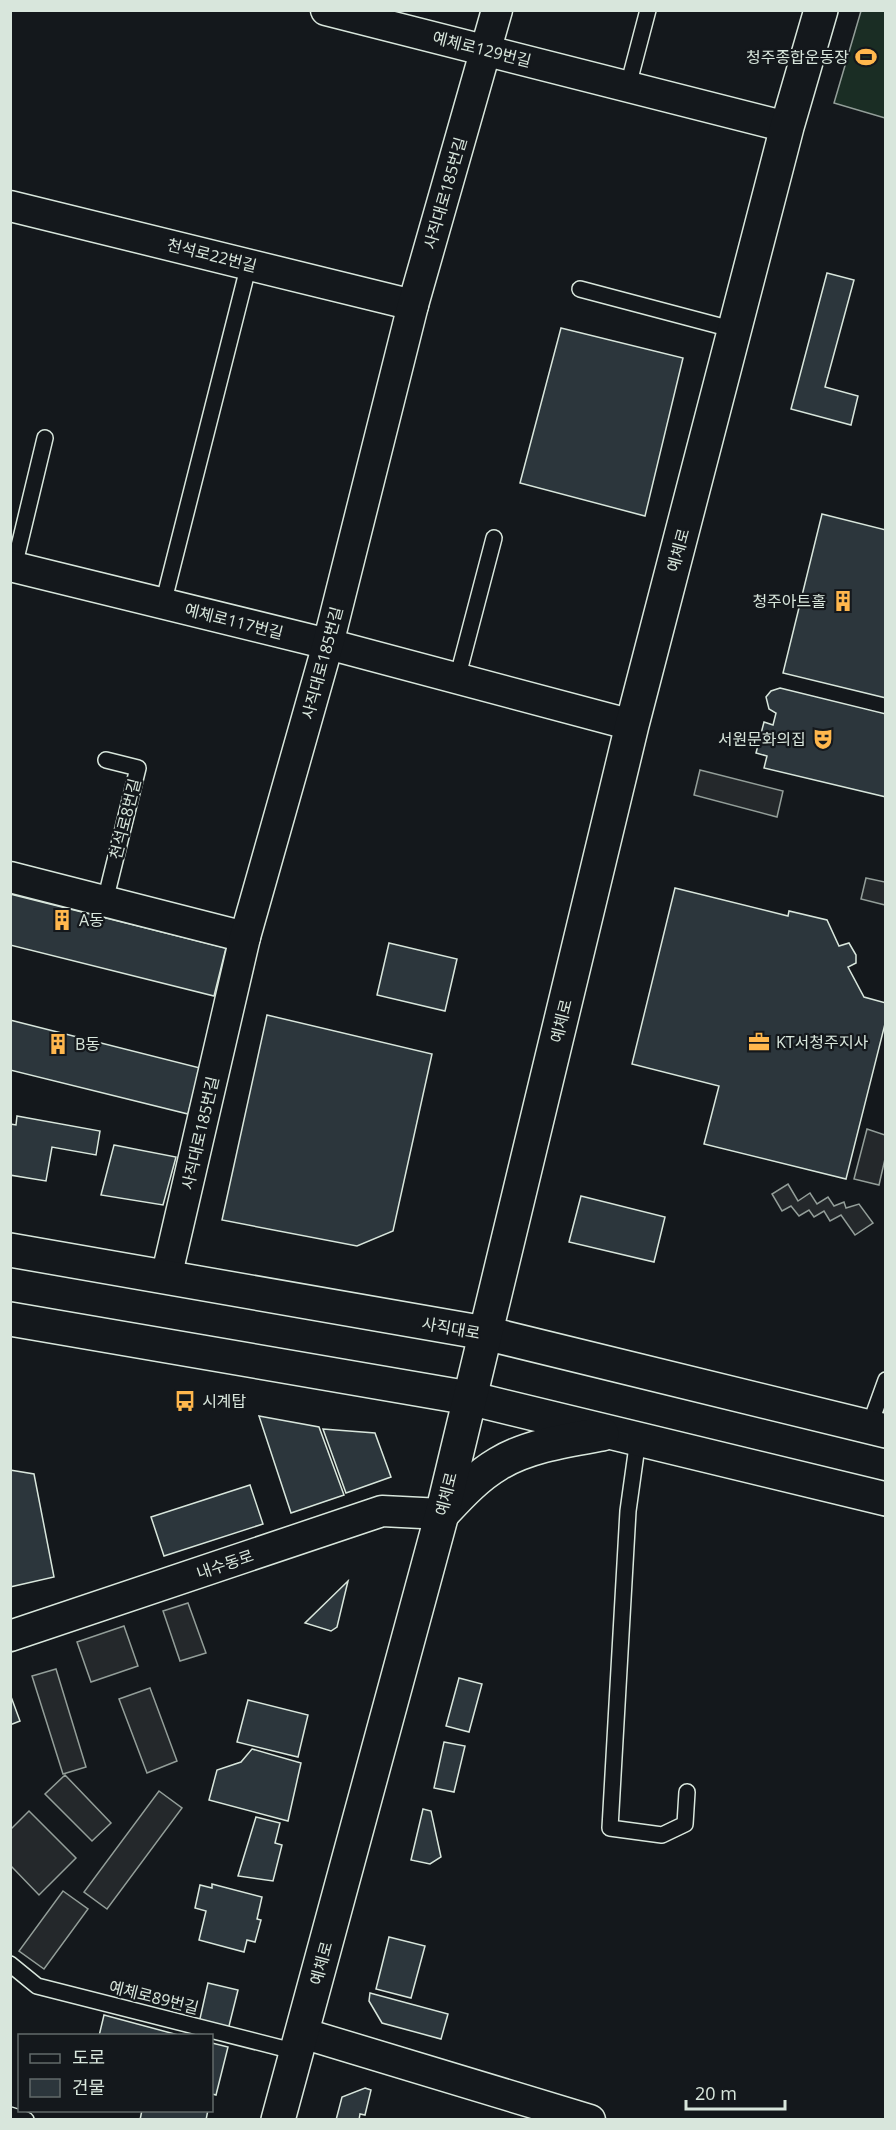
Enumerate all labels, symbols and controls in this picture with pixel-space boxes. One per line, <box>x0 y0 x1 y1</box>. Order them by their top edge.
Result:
street label: 예체로129번길 <box>430 26 534 72</box>
sports icon: 청주종합운동장 <box>854 45 878 69</box>
place label: 청주종합운동장 <box>746 46 849 68</box>
street label: 사직대로185번길 <box>418 134 472 252</box>
street label: 천석로22번길 <box>165 233 259 277</box>
street label: 예체로 <box>662 526 694 574</box>
building icon: 청주아트홀 <box>831 589 855 613</box>
place label: 청주아트홀 <box>752 590 826 612</box>
street label: 예체로117번길 <box>182 598 286 644</box>
street label: 사직대로185번길 <box>296 604 348 722</box>
theatre icon: 서원문화의집 <box>811 727 835 751</box>
place label: 서원문화의집 <box>718 728 806 750</box>
street label: 천석로8번길 <box>104 776 146 862</box>
building icon: A동 <box>50 908 74 932</box>
place label: A동 <box>79 909 104 931</box>
street label: 예체로 <box>545 997 577 1045</box>
office icon: KT서청주지사 <box>747 1030 771 1054</box>
place label: KT서청주지사 <box>776 1031 868 1053</box>
building icon: B동 <box>46 1032 70 1056</box>
place label: B동 <box>75 1033 100 1055</box>
street label: 사직대로185번길 <box>176 1074 224 1192</box>
street label: 사직대로 <box>420 1312 482 1344</box>
bus stop icon: 시계탑 <box>173 1389 197 1413</box>
place label: 시계탑 <box>202 1390 246 1412</box>
street label: 예체로 <box>430 1470 462 1518</box>
street label: 내수동로 <box>194 1544 257 1584</box>
street label: 예체로 <box>305 1939 337 1987</box>
street label: 예체로89번길 <box>107 1975 201 2019</box>
legend <box>18 2034 213 2112</box>
text: 도로 <box>72 2045 105 2069</box>
scale bar <box>686 2073 785 2111</box>
text: 건물 <box>72 2075 105 2099</box>
text: 20 m <box>695 2081 737 2105</box>

